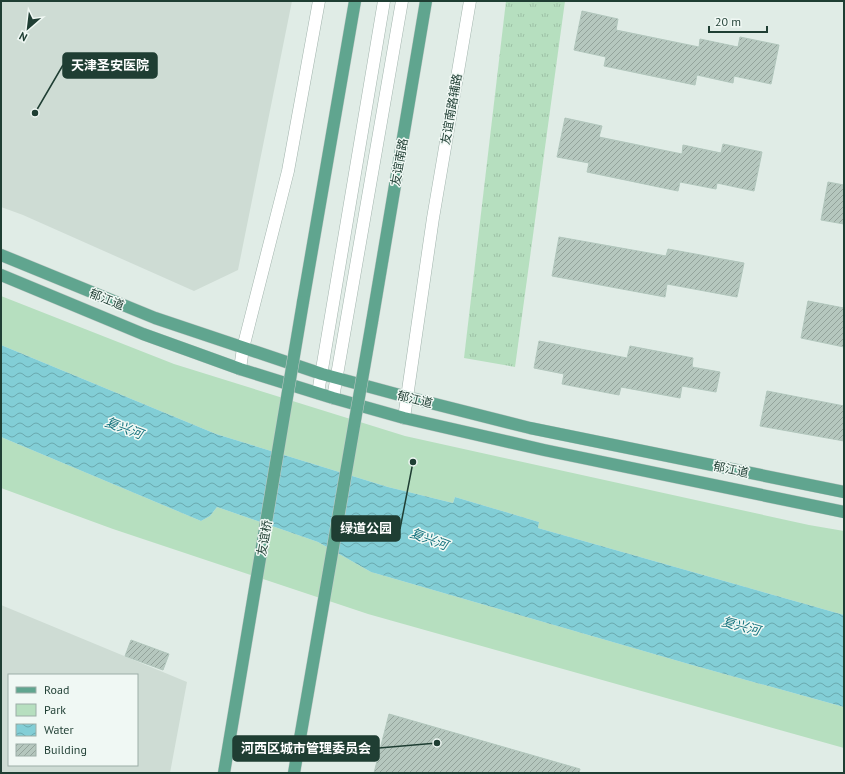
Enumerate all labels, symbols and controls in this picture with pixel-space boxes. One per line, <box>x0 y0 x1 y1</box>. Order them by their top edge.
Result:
north arrow <box>8 8 48 48</box>
scale bar <box>709 8 767 34</box>
text: 20 m <box>715 14 741 29</box>
text: N <box>17 29 30 45</box>
callout: 天津圣安医院 <box>63 53 157 78</box>
text: 天津圣安医院 <box>71 57 149 74</box>
street label: 友谊南路辅路 <box>437 72 465 146</box>
street label: 友谊南路 <box>387 137 411 187</box>
street label: 郁江道 <box>87 285 127 313</box>
street label: 郁江道 <box>396 387 434 411</box>
water label: 复兴河 <box>103 413 148 444</box>
street label: 郁江道 <box>712 458 750 480</box>
callout: 绿道公园 <box>332 516 400 541</box>
street label: 友谊桥 <box>253 519 275 557</box>
text: 绿道公园 <box>340 520 392 537</box>
water label: 复兴河 <box>408 524 453 555</box>
water label: 复兴河 <box>720 613 765 640</box>
legend <box>8 674 138 766</box>
text: Road <box>44 682 69 697</box>
text: Park <box>44 702 66 717</box>
text: Water <box>44 722 74 737</box>
callout: 河西区城市管理委员会 <box>233 736 379 761</box>
text: 河西区城市管理委员会 <box>241 740 371 757</box>
text: Building <box>44 742 87 757</box>

